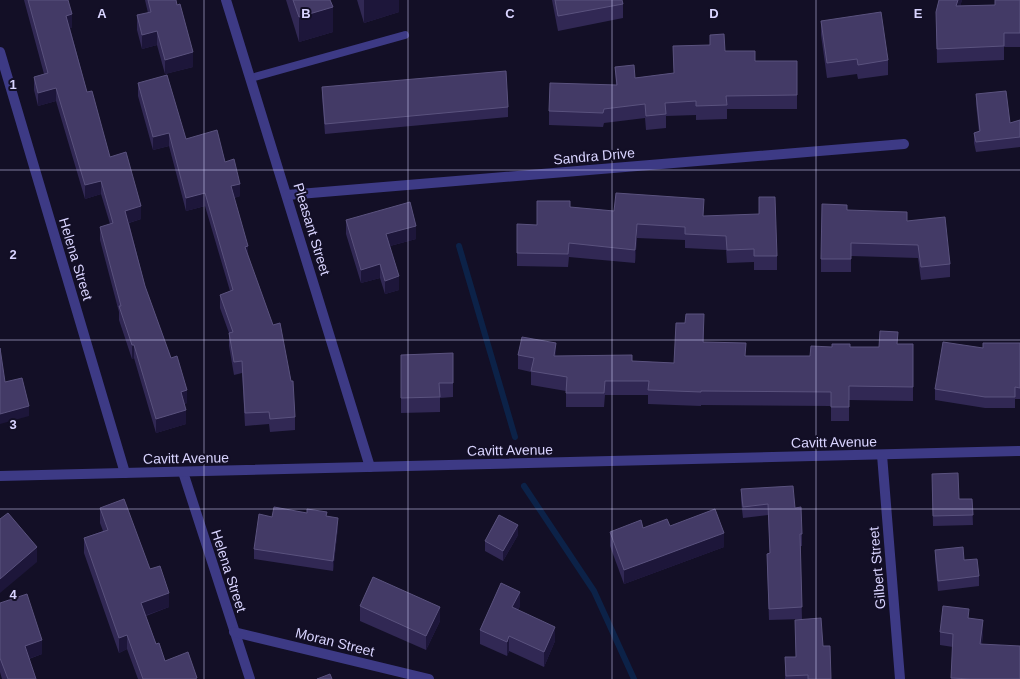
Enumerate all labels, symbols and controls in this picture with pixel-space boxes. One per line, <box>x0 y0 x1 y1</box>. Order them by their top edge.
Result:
text: A <box>97 6 107 21</box>
text: B <box>301 6 311 21</box>
text: C <box>505 6 515 21</box>
text: D <box>709 6 719 21</box>
text: E <box>914 6 923 21</box>
text: 1 <box>9 77 17 92</box>
street label: Sandra Drive <box>553 144 636 168</box>
street label: Pleasant Street <box>290 181 334 277</box>
street label: Helena Street <box>56 216 96 302</box>
text: 2 <box>9 247 17 262</box>
text: 3 <box>9 417 17 432</box>
street label: Cavitt Avenue <box>791 433 877 451</box>
street label: Cavitt Avenue <box>467 441 553 459</box>
street label: Cavitt Avenue <box>143 449 229 467</box>
street label: Gilbert Street <box>865 526 889 610</box>
street label: Helena Street <box>208 528 250 614</box>
text: 4 <box>9 587 17 602</box>
street label: Moran Street <box>294 624 376 660</box>

